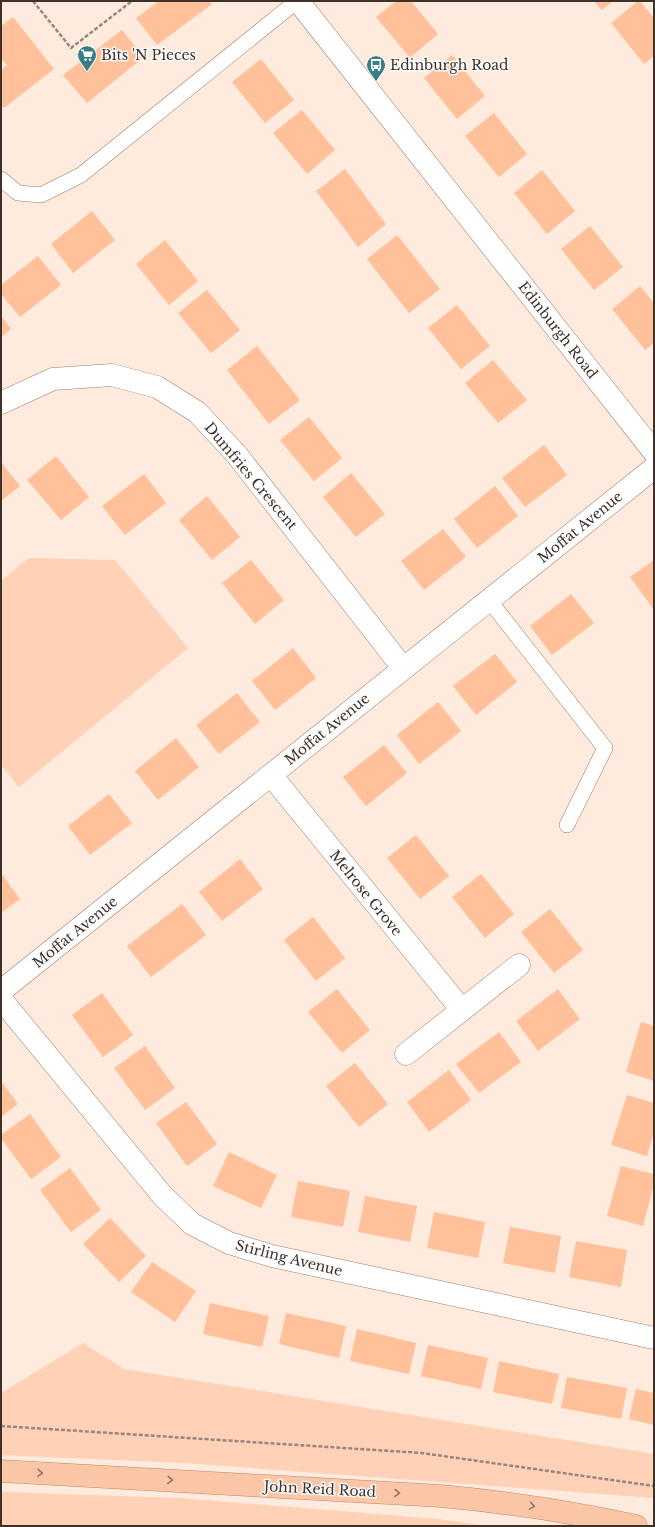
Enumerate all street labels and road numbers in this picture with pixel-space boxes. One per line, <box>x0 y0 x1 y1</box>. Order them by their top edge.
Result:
street label: Edinburgh Road <box>514 278 602 383</box>
street label: Dumfries Crescent <box>201 419 302 534</box>
street label: Moffat Avenue <box>534 487 626 567</box>
street label: Moffat Avenue <box>281 689 373 769</box>
street label: Melrose Grove <box>326 846 406 940</box>
street label: Moffat Avenue <box>29 892 121 972</box>
street label: Stirling Avenue <box>234 1236 344 1280</box>
street label: John Reid Road <box>262 1477 377 1501</box>

